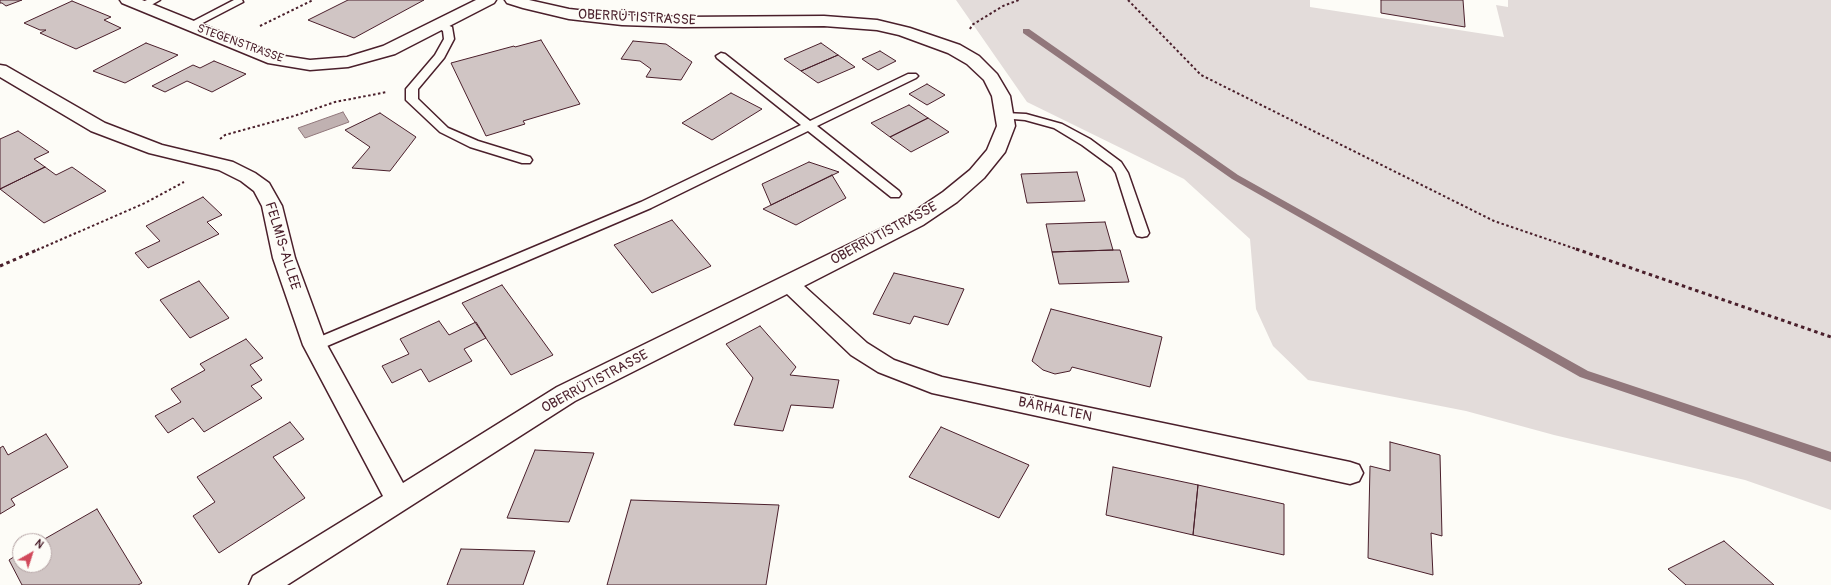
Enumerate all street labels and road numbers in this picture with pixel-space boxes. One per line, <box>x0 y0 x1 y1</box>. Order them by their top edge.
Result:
street label: OBERRÜTISTRASSE <box>578 7 696 29</box>
street label: STEGENSTRASSE <box>195 22 285 66</box>
street label: OBERRÜTISTRASSE <box>828 199 940 269</box>
street label: FELMIS-ALLEE <box>261 200 303 292</box>
street label: OBERRÜTISTRASSE <box>539 347 651 417</box>
street label: BÄRHALTEN <box>1017 394 1093 426</box>

